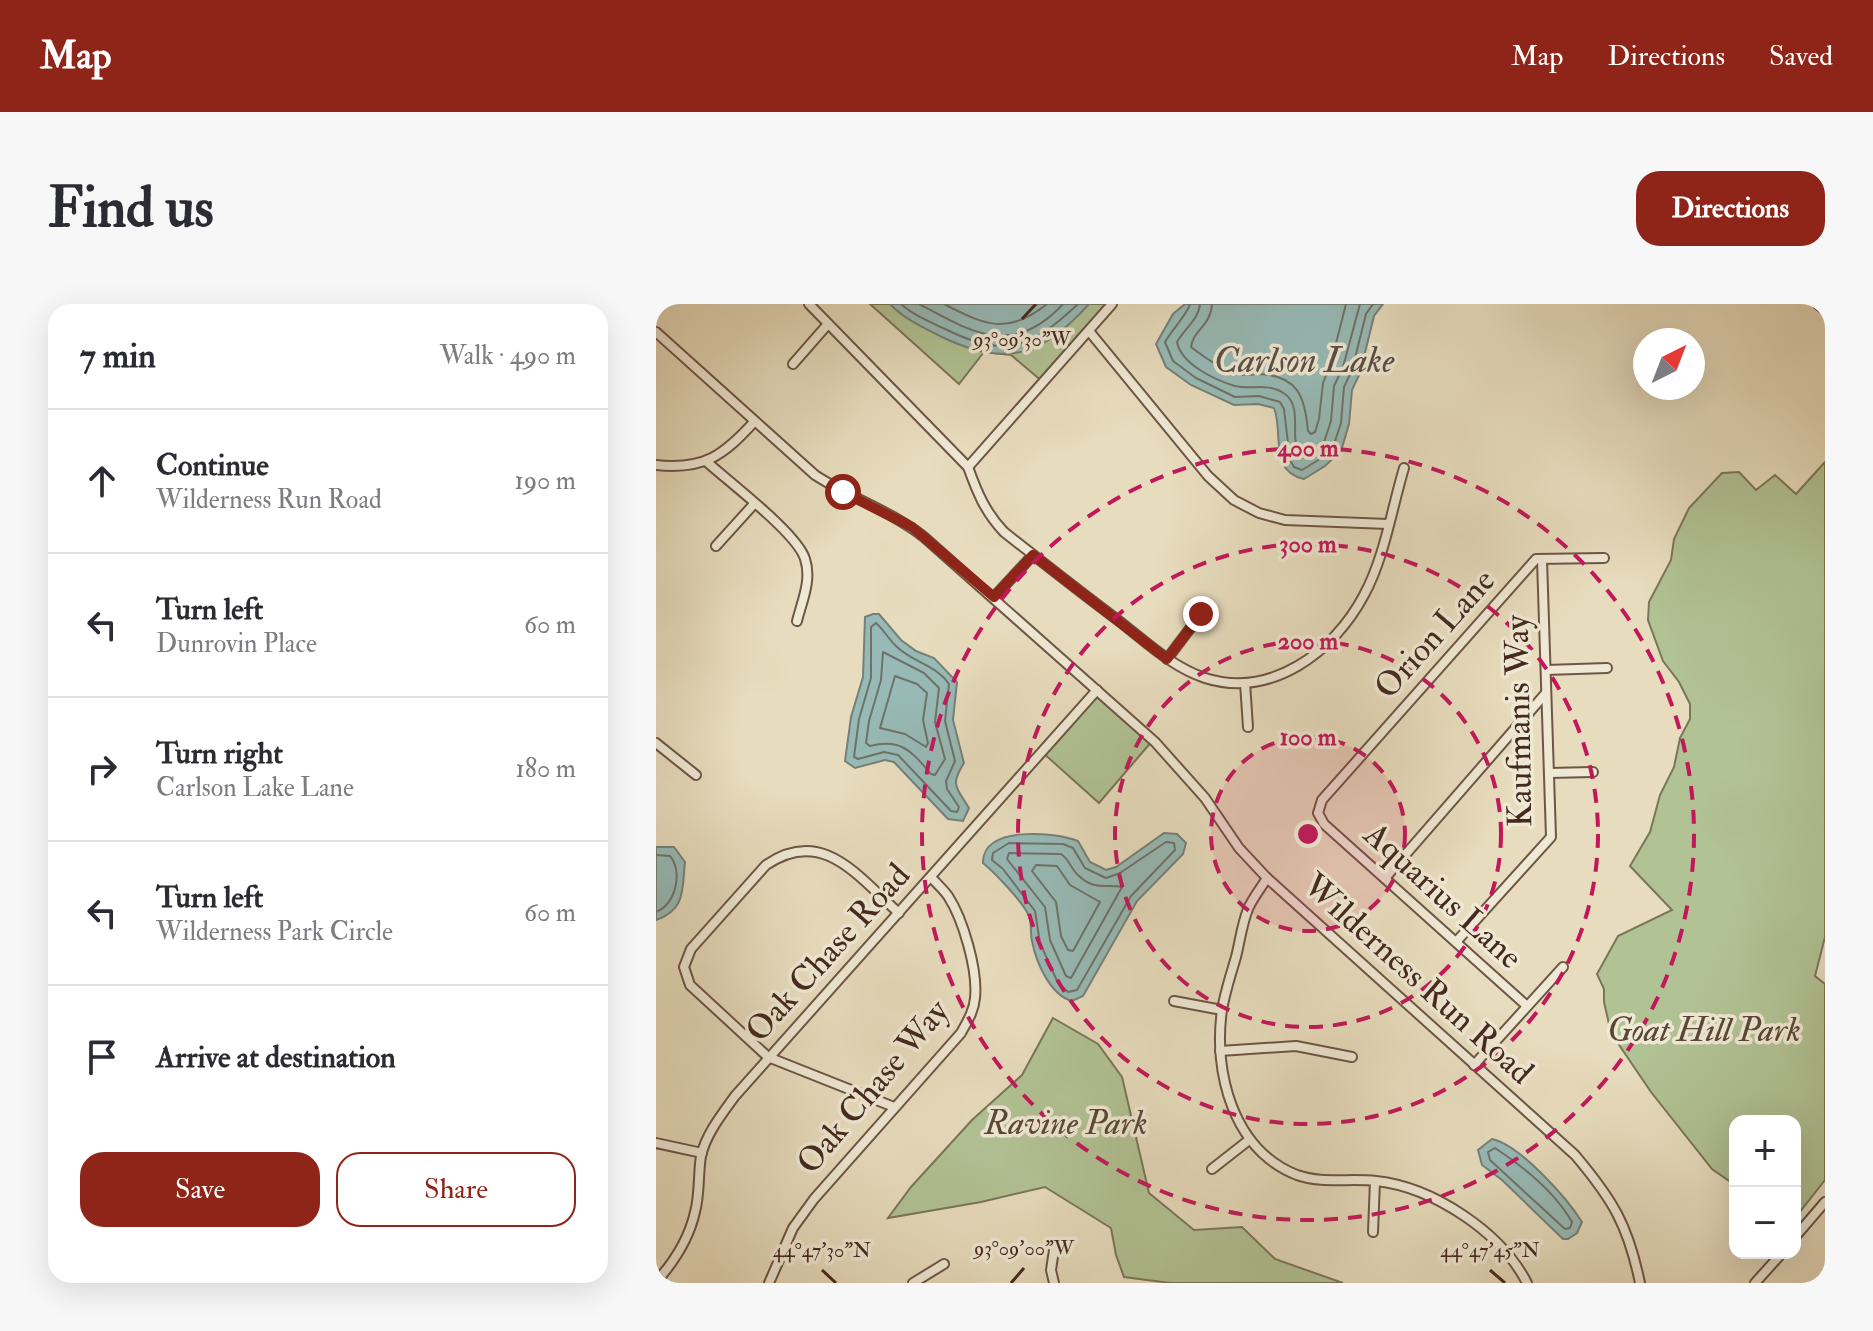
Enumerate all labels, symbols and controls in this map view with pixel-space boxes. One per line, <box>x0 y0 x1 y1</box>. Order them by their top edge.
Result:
text: Map <box>40 32 111 80</box>
text: Map <box>1511 39 1564 74</box>
text: Directions <box>1608 39 1725 74</box>
text: Saved <box>1769 39 1833 74</box>
button: Directions <box>1636 171 1825 246</box>
text: Find us <box>48 173 214 244</box>
text: 93°09'30"W <box>971 327 1071 352</box>
north arrow <box>1633 328 1705 400</box>
text: 7 min <box>80 335 156 378</box>
water label: Carlson Lake <box>1214 338 1395 383</box>
text: Walk · 490 m <box>440 340 576 372</box>
text: 400 m <box>1276 433 1339 464</box>
text: Continue <box>156 447 269 484</box>
icon: ahead <box>80 459 124 503</box>
text: 190 m <box>515 465 576 497</box>
route start <box>825 474 861 510</box>
text: Wilderness Run Road <box>156 484 382 516</box>
text: 300 m <box>1279 529 1337 560</box>
street label: Orion Lane <box>1365 560 1505 708</box>
text: Turn left <box>156 591 263 628</box>
route end <box>1183 596 1219 632</box>
icon: left <box>80 603 124 647</box>
text: 60 m <box>524 609 576 641</box>
street label: Kaufmanis Way <box>1496 613 1542 828</box>
text: 200 m <box>1278 626 1339 657</box>
text: Dunrovin Place <box>156 628 317 660</box>
text: 100 m <box>1280 722 1337 753</box>
text: Turn right <box>156 735 283 772</box>
icon: right <box>80 747 124 791</box>
text: 180 m <box>516 753 576 785</box>
text: Carlson Lake Lane <box>156 772 354 804</box>
street label: Aquarius Lane <box>1354 813 1531 979</box>
centre of rings <box>1294 820 1322 848</box>
street label: Oak Chase Road <box>736 854 920 1051</box>
street label: Wilderness Run Road <box>1293 864 1542 1094</box>
text: Turn left <box>156 879 263 916</box>
icon: left <box>80 891 124 935</box>
text: 60 m <box>524 897 576 929</box>
text: Wilderness Park Circle <box>156 916 393 948</box>
street label: Oak Chase Way <box>787 990 959 1183</box>
park label: Goat Hill Park <box>1607 1009 1801 1052</box>
icon: arrive <box>80 1035 124 1079</box>
text: Arrive at destination <box>156 1039 396 1076</box>
park label: Ravine Park <box>984 1102 1148 1145</box>
map controls <box>1729 1115 1801 1259</box>
button: + <box>1729 1115 1801 1187</box>
button: Save <box>80 1152 320 1227</box>
button: Share <box>336 1152 576 1227</box>
button: − <box>1729 1187 1801 1259</box>
text: 93°09'00"W <box>972 1236 1075 1261</box>
text: 44°47'30"N <box>773 1238 871 1263</box>
text: 44°47'45"N <box>1440 1238 1540 1263</box>

